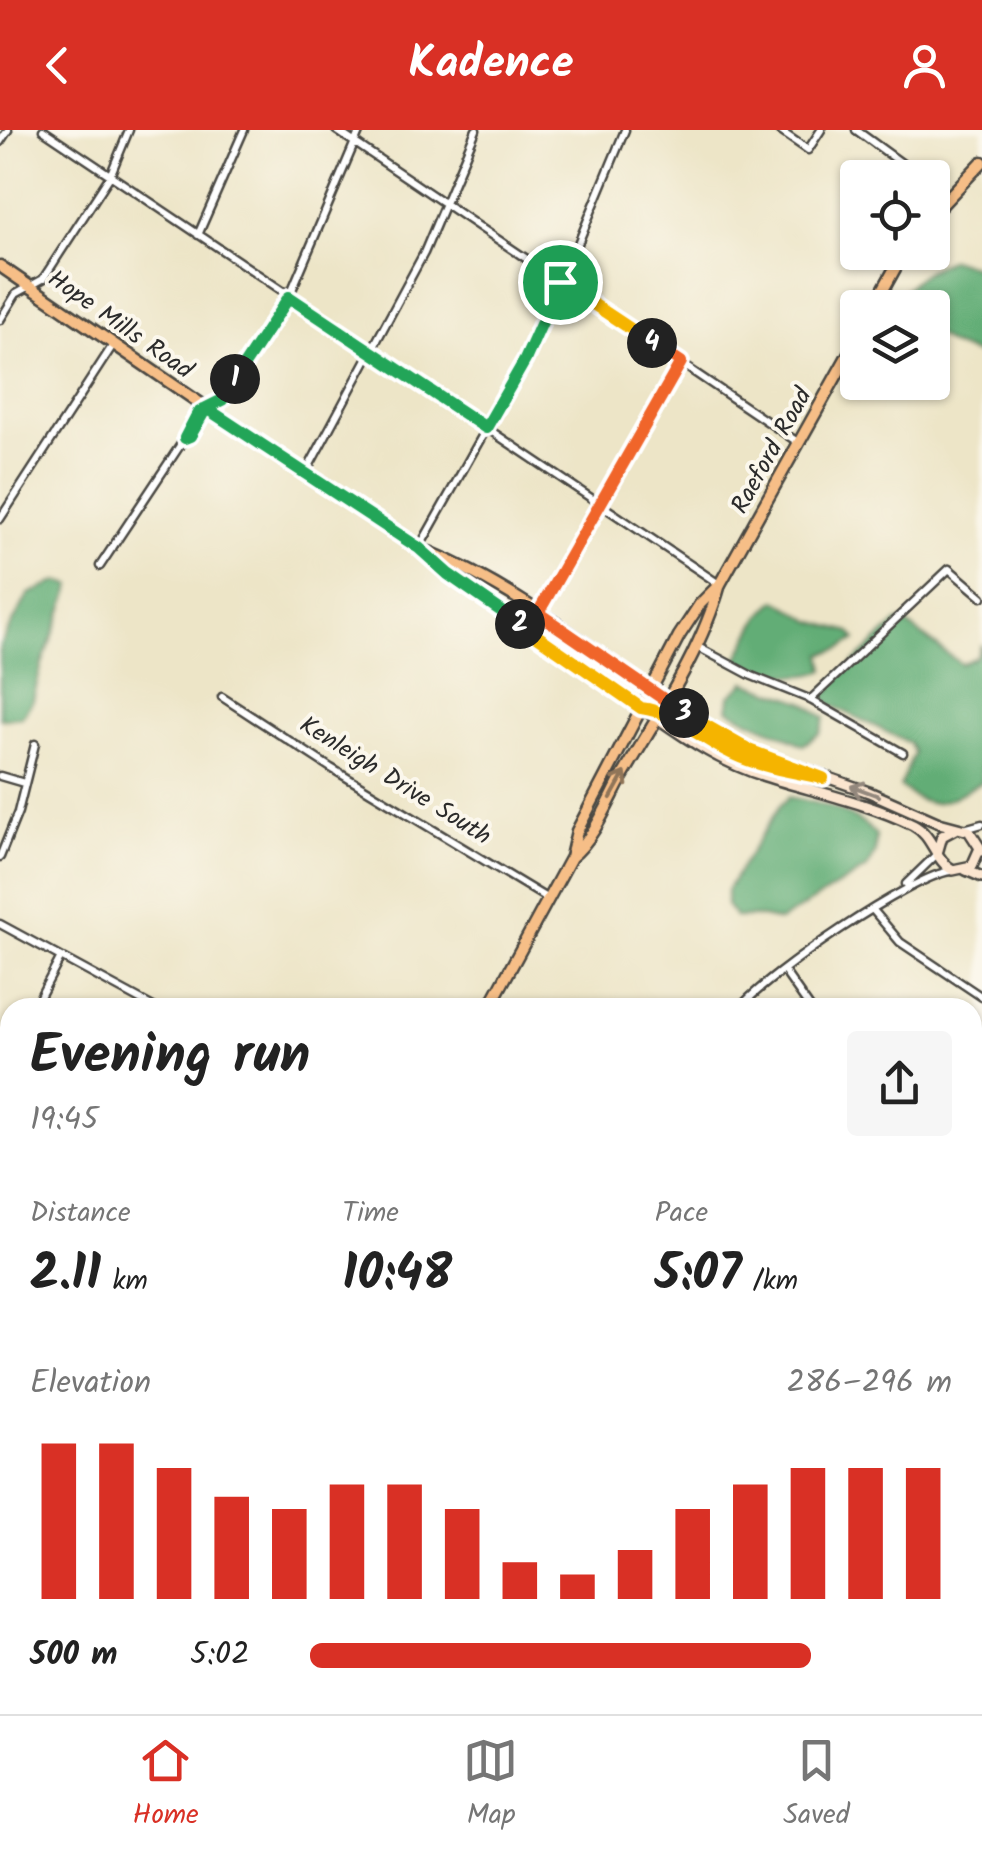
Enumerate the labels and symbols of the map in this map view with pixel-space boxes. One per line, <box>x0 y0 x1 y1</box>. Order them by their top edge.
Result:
pin <box>518 240 603 325</box>
street label: Hope Mills Road <box>39 260 202 391</box>
pin: 4 <box>627 318 677 368</box>
pin: 1 <box>210 354 260 404</box>
street label: Raeford Road <box>721 379 824 522</box>
pin: 2 <box>495 599 545 649</box>
pin: 3 <box>659 688 709 738</box>
street label: Kenleigh Drive South <box>291 706 499 856</box>
one-way arrow <box>608 771 628 800</box>
one-way arrow <box>850 781 881 799</box>

